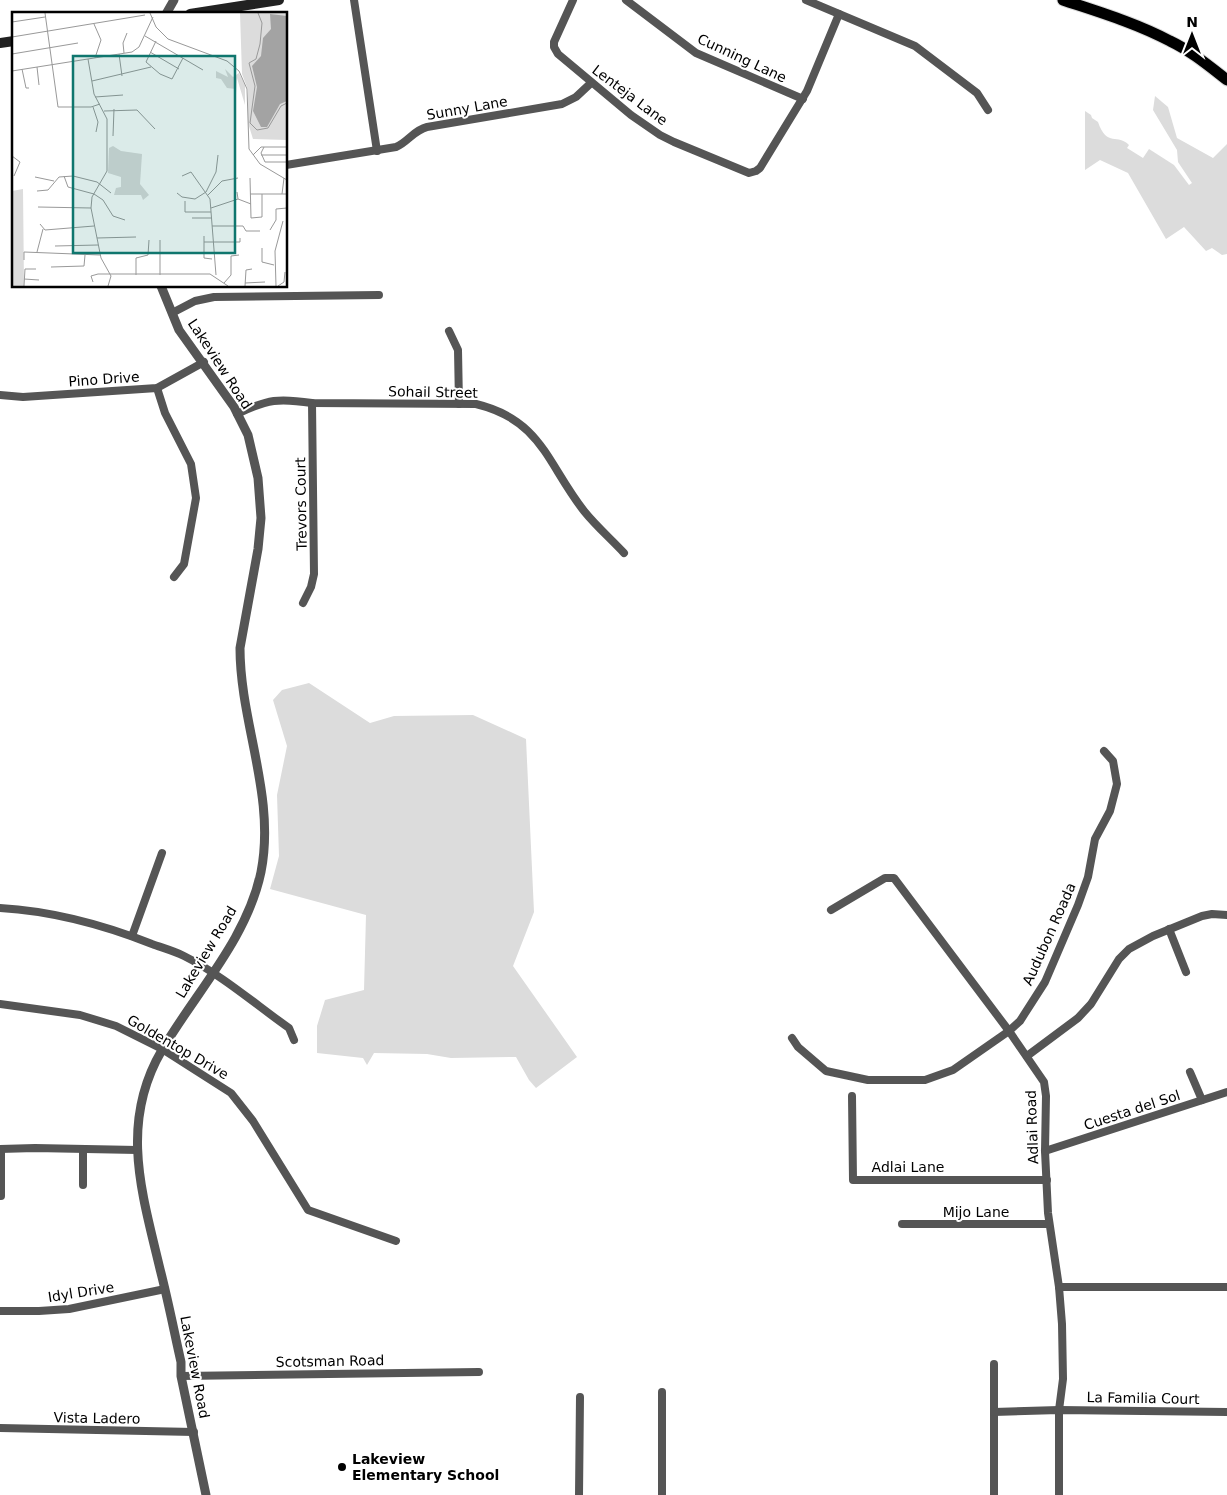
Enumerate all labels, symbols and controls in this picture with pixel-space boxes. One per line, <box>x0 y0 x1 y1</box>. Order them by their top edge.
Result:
north arrow <box>1167 10 1217 60</box>
inset map <box>12 12 288 288</box>
text: N <box>1186 14 1198 30</box>
street label: Cunning Lane <box>695 30 789 86</box>
street label: Lenteja Lane <box>589 62 671 128</box>
street label: Sunny Lane <box>425 93 509 123</box>
street label: Lakeview Road <box>185 316 255 412</box>
street label: Pino Drive <box>68 369 140 389</box>
street label: Sohail Street <box>388 383 478 401</box>
street label: Trevors Court <box>292 457 310 552</box>
street label: Audubon Roada <box>1019 880 1079 988</box>
street label: Lakeview Road <box>172 903 240 1001</box>
street label: Goldentop Drive <box>124 1011 232 1083</box>
street label: Cuesta del Sol <box>1082 1087 1182 1133</box>
street label: Adlai Road <box>1023 1090 1041 1164</box>
street label: Adlai Lane <box>872 1159 944 1175</box>
street label: Mijo Lane <box>943 1204 1009 1220</box>
street label: Idyl Drive <box>47 1279 115 1305</box>
street label: Lakeview Road <box>177 1314 213 1420</box>
street label: Scotsman Road <box>276 1352 384 1370</box>
street label: La Familia Court <box>1086 1389 1200 1407</box>
street label: Vista Ladero <box>53 1409 141 1427</box>
place label: Lakeview Elementary School <box>352 1451 499 1483</box>
marker: Lakeview Elementary School <box>336 1461 348 1473</box>

